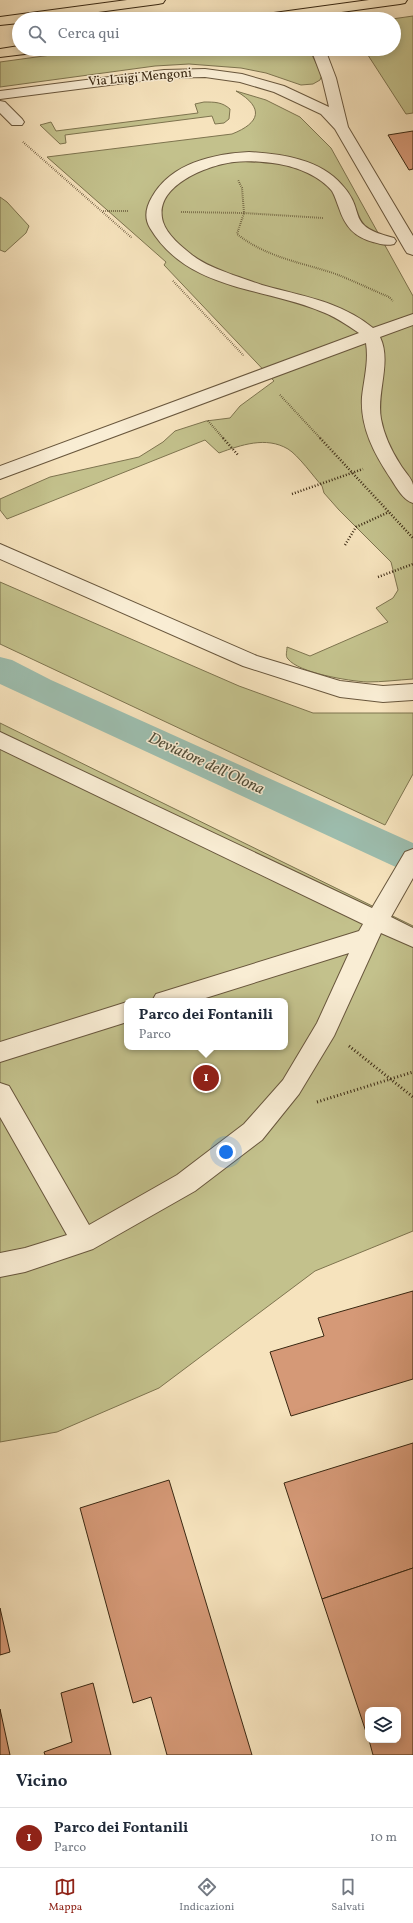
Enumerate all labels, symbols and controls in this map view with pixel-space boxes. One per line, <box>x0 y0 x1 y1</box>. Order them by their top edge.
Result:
search box <box>12 12 401 56</box>
icon: search <box>26 23 48 45</box>
text: Cerca qui <box>58 24 120 45</box>
street label: Via Luigi Mengoni <box>87 64 193 91</box>
water label: Deviatore dell'Olona <box>144 727 268 801</box>
popup <box>124 998 288 1050</box>
text: Parco dei Fontanili <box>139 1005 273 1026</box>
text: Parco <box>139 1026 171 1044</box>
pin: 1 <box>193 1063 219 1093</box>
your location <box>216 1142 236 1162</box>
map controls <box>365 1707 401 1743</box>
button: layers <box>365 1707 401 1743</box>
text: Vicino <box>16 1770 67 1793</box>
text: Parco dei Fontanili <box>54 1818 188 1839</box>
text: 1 <box>26 1829 32 1847</box>
text: 10 m <box>370 1829 397 1847</box>
text: Parco <box>54 1839 86 1857</box>
tab: Mappa <box>49 1876 82 1915</box>
tab: Indicazioni <box>179 1876 234 1915</box>
tab: Salvati <box>331 1876 364 1915</box>

